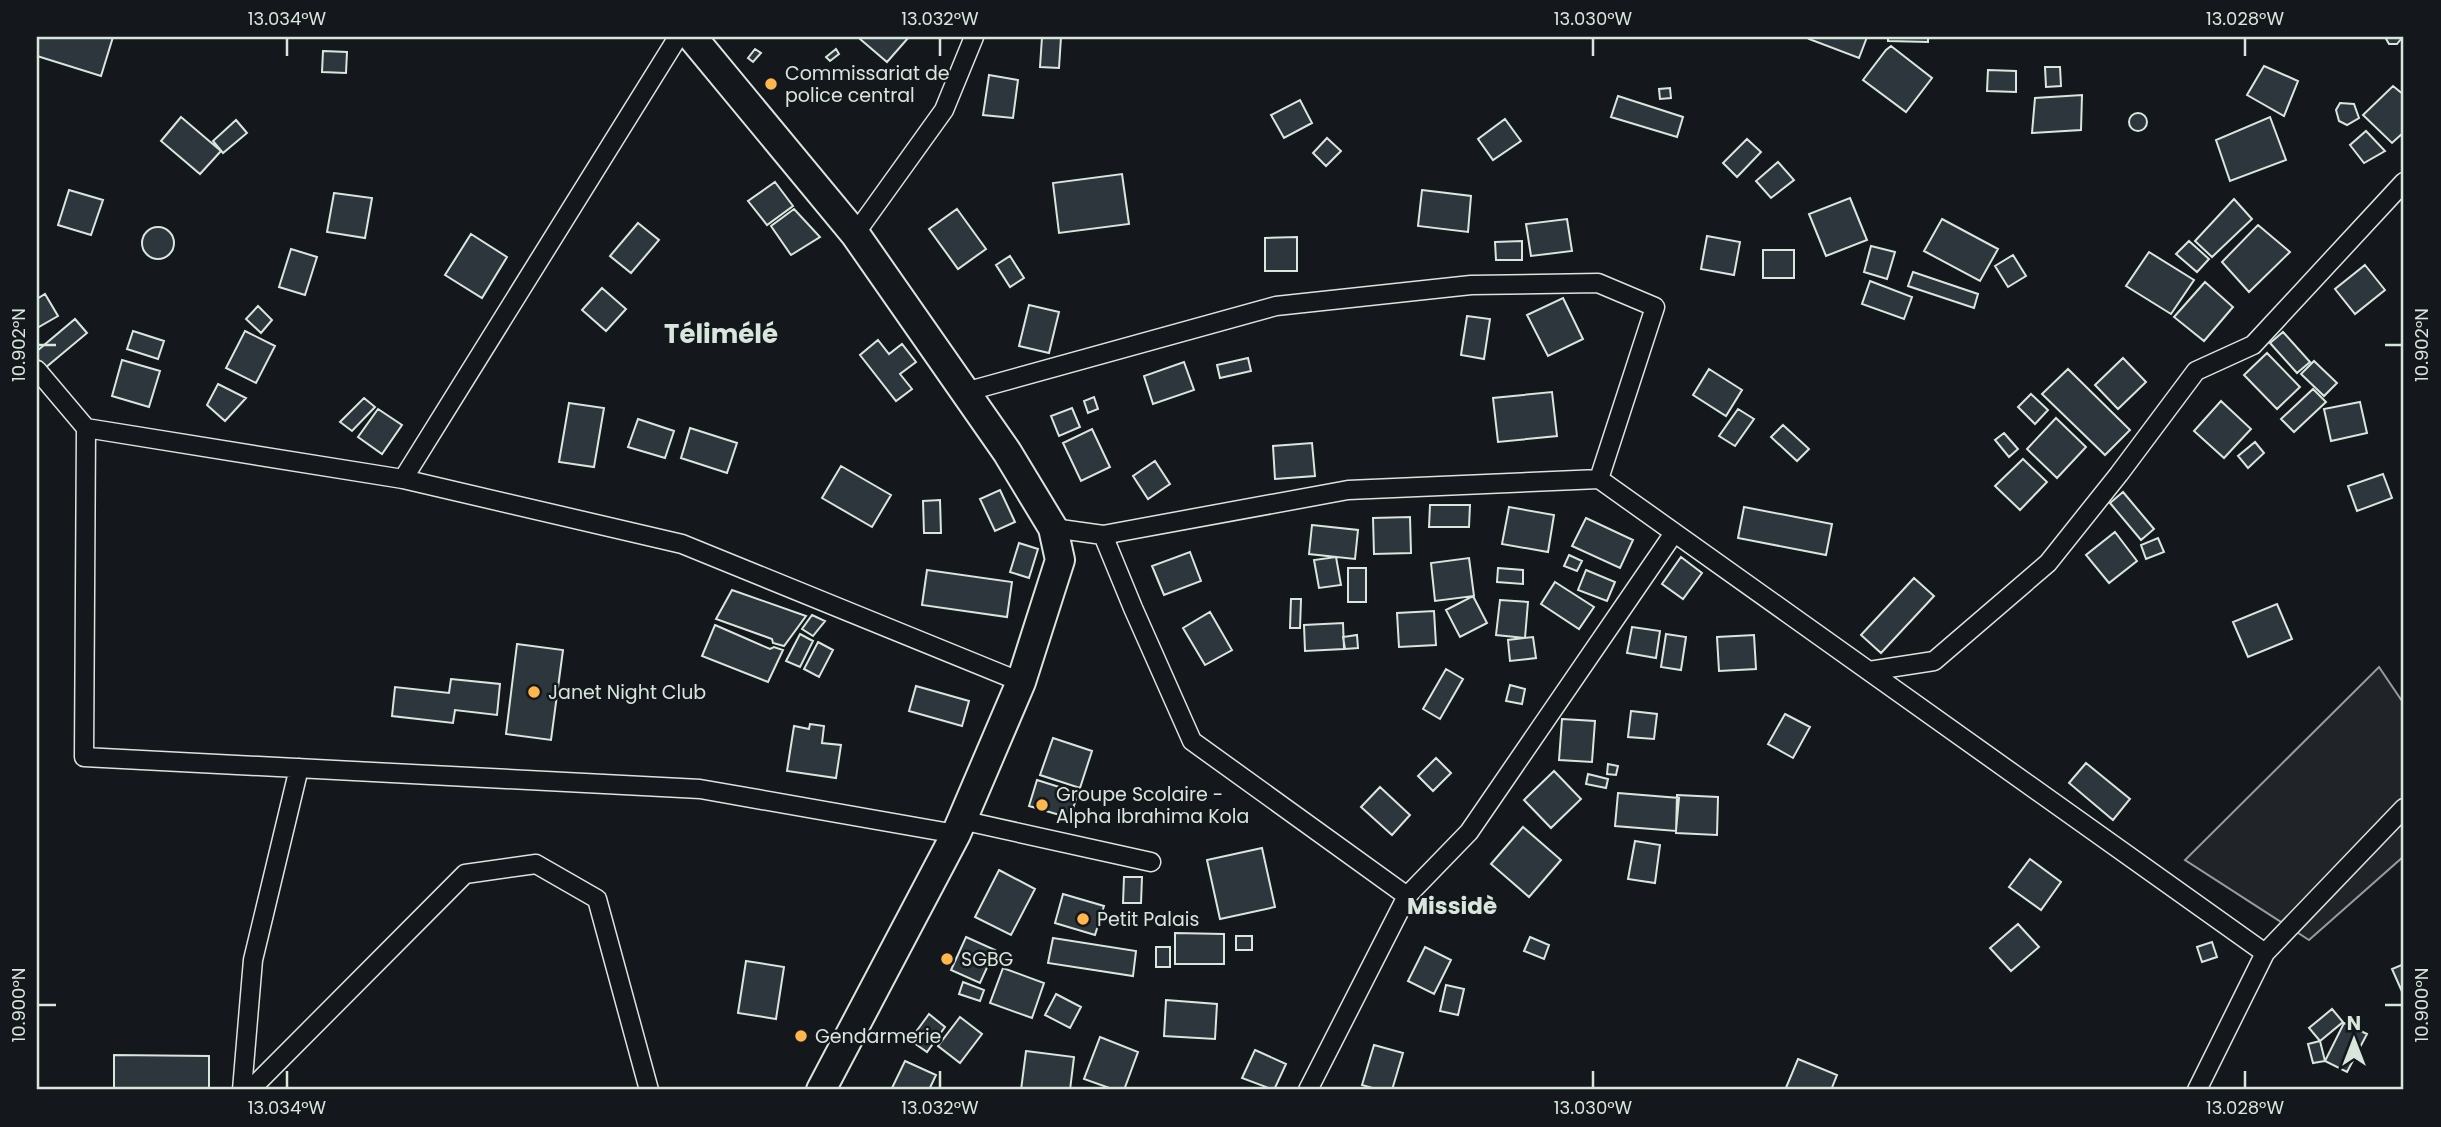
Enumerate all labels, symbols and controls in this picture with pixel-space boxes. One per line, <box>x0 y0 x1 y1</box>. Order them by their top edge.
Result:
text: 13.034°W <box>248 6 327 31</box>
text: 13.032°W <box>901 6 979 31</box>
text: 13.030°W <box>1554 6 1633 31</box>
text: 13.028°W <box>2206 6 2284 31</box>
place label: Commissariat de police central <box>785 60 950 109</box>
marker: Commissariat de police central <box>763 76 779 92</box>
text: 10.902°N <box>6 308 31 382</box>
text: 10.902°N <box>2409 308 2434 382</box>
district label: Télimélé <box>664 316 778 352</box>
place label: Janet Night Club <box>548 679 706 706</box>
marker: Janet Night Club <box>526 684 542 700</box>
place label: Groupe Scolaire - Alpha Ibrahima Kola <box>1056 781 1249 830</box>
marker: Groupe Scolaire - Alpha Ibrahima Kola <box>1034 797 1050 813</box>
district label: Missidè <box>1407 890 1497 922</box>
place label: Petit Palais <box>1097 906 1199 933</box>
marker: Petit Palais <box>1075 911 1091 927</box>
place label: SGBG <box>961 946 1013 973</box>
marker: SGBG <box>939 951 955 967</box>
text: 10.900°N <box>6 968 31 1042</box>
text: 10.900°N <box>2409 968 2434 1042</box>
north arrow <box>2318 1004 2388 1074</box>
text: N <box>2347 1010 2361 1037</box>
place label: Gendarmerie <box>815 1023 941 1050</box>
marker: Gendarmerie <box>793 1028 809 1044</box>
text: 13.034°W <box>248 1095 327 1120</box>
text: 13.032°W <box>901 1095 979 1120</box>
text: 13.030°W <box>1554 1095 1633 1120</box>
text: 13.028°W <box>2206 1095 2284 1120</box>

